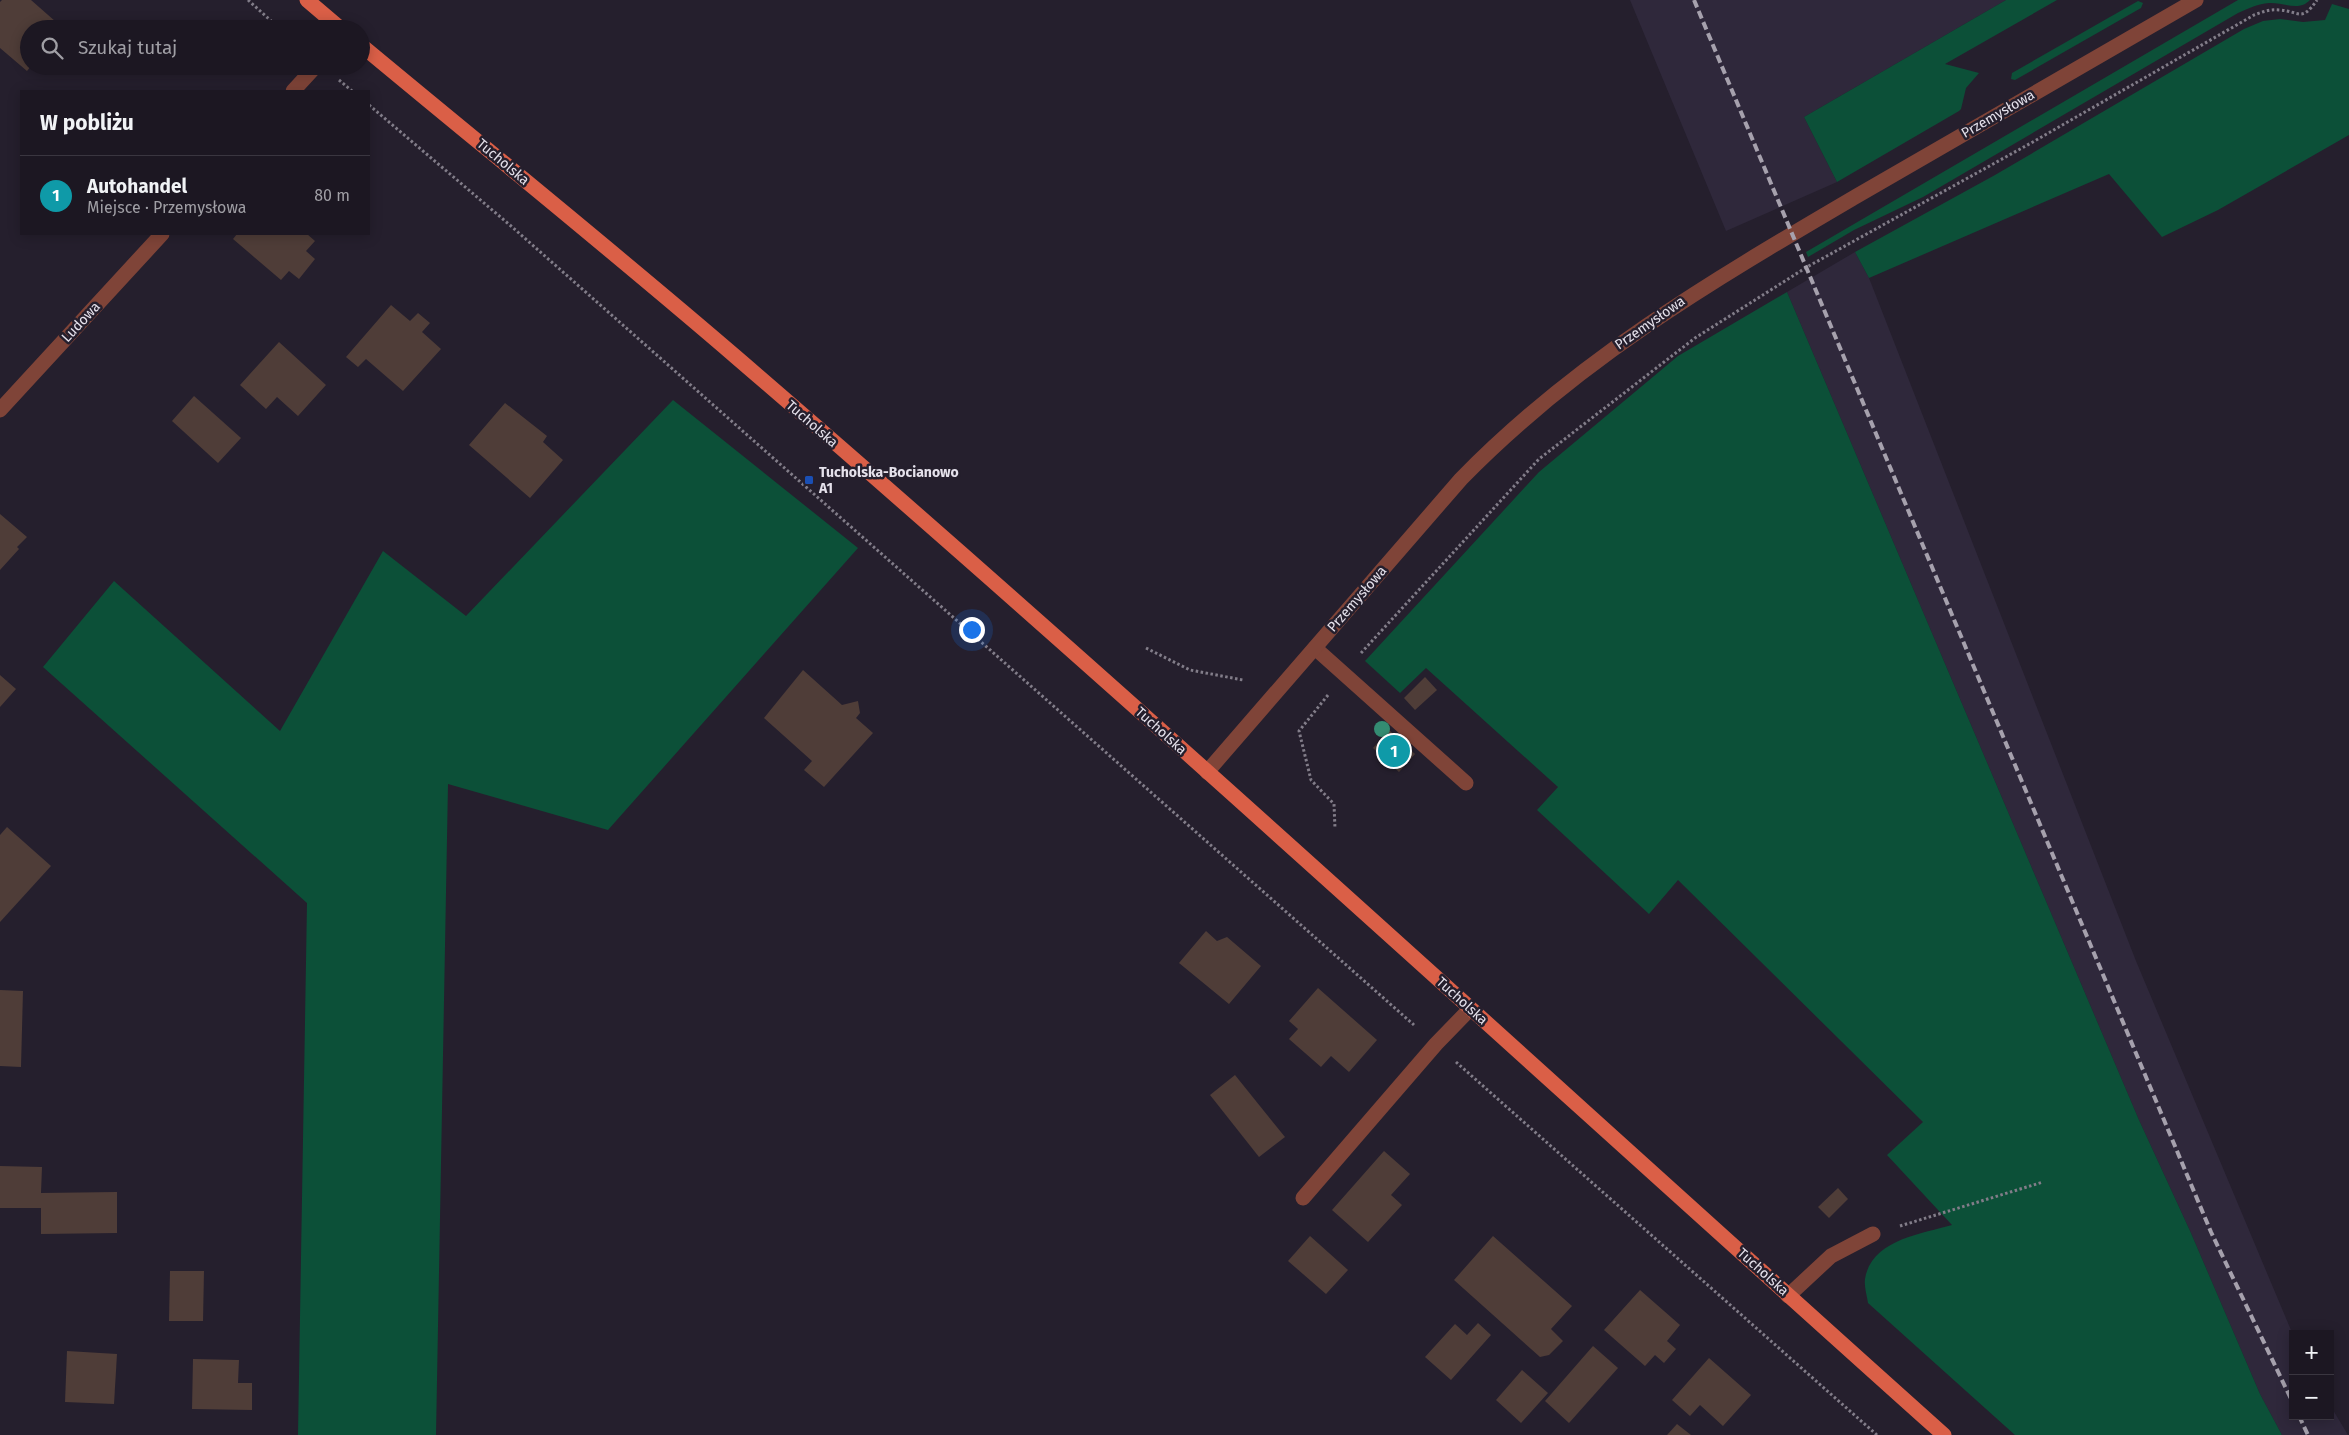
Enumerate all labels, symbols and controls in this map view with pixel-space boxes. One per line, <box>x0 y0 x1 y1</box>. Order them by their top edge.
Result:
search box <box>20 20 370 75</box>
icon: search <box>38 34 66 62</box>
text: Szukaj tutaj <box>78 36 177 59</box>
street label: Przemysłowa <box>1958 86 2038 142</box>
text: W pobliżu <box>40 110 134 136</box>
street label: Tucholska <box>473 135 533 189</box>
text: Autohandel <box>87 175 187 198</box>
text: 1 <box>52 186 60 205</box>
text: 80 m <box>314 186 350 205</box>
text: Miejsce · Przemysłowa <box>87 198 246 217</box>
street label: Przemysłowa <box>1612 293 1688 353</box>
street label: Ludowa <box>58 298 104 346</box>
street label: Tucholska <box>783 397 841 451</box>
place label: Tucholska-Bocianowo A1 <box>818 464 959 497</box>
marker: Tucholska-Bocianowo A1 <box>803 474 815 486</box>
street label: Przemysłowa <box>1324 563 1390 635</box>
your location <box>959 617 985 643</box>
street label: Tucholska <box>1132 704 1190 758</box>
pin: 1 <box>1378 732 1410 770</box>
street label: Tucholska <box>1433 974 1491 1028</box>
street label: Tucholska <box>1734 1245 1792 1299</box>
map controls <box>2289 1330 2334 1420</box>
button: + <box>2289 1330 2334 1375</box>
button: − <box>2289 1375 2334 1420</box>

